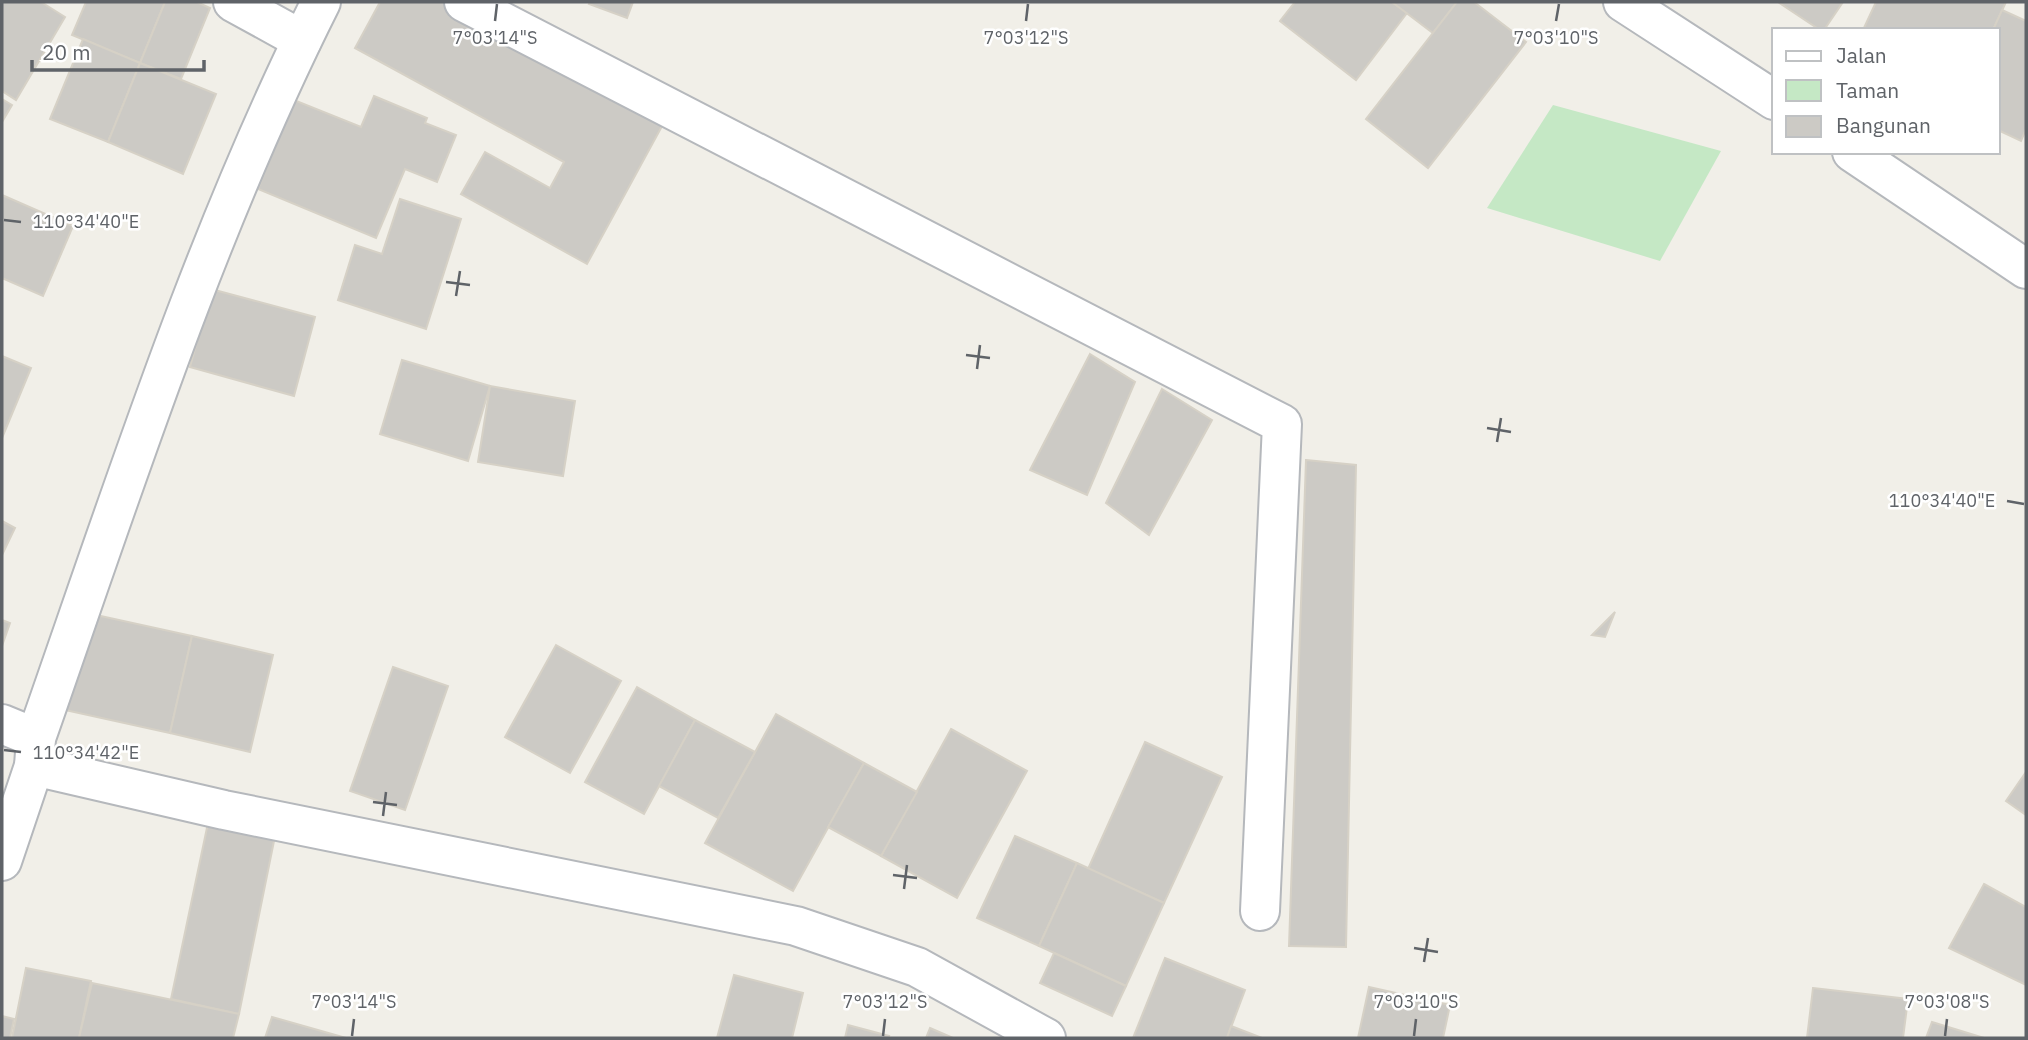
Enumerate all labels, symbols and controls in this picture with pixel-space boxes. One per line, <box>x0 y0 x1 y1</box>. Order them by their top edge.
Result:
text: 7°03'14"S <box>453 26 537 49</box>
text: 7°03'12"S <box>984 26 1068 49</box>
text: 7°03'10"S <box>1514 26 1598 49</box>
scale bar <box>32 28 203 72</box>
legend <box>1772 28 2000 154</box>
text: 20 m <box>42 38 91 66</box>
text: Jalan <box>1836 41 1887 69</box>
text: Taman <box>1836 76 1899 104</box>
text: Bangunan <box>1836 111 1931 139</box>
text: 110°34'40"E <box>33 210 139 233</box>
text: 110°34'40"E <box>1889 489 1995 512</box>
text: 110°34'42"E <box>33 741 139 764</box>
text: 7°03'14"S <box>312 990 396 1013</box>
text: 7°03'12"S <box>843 990 927 1013</box>
text: 7°03'10"S <box>1374 990 1458 1013</box>
text: 7°03'08"S <box>1905 990 1989 1013</box>

